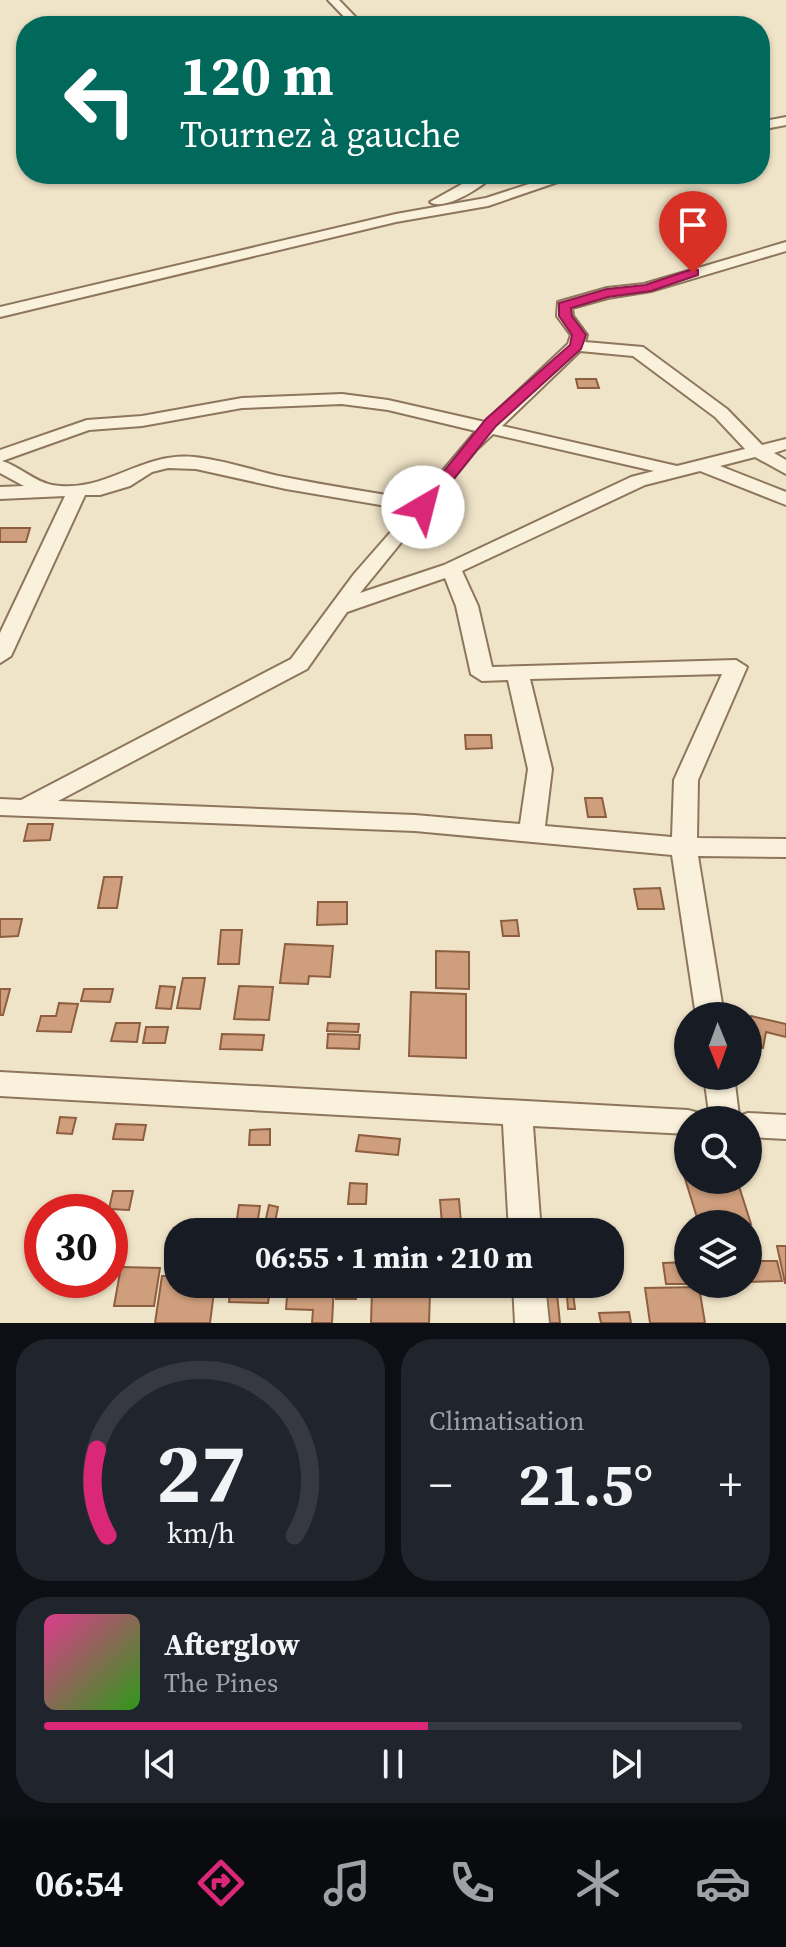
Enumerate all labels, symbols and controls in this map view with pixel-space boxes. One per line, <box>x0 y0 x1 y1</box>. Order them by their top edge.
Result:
text: 120 m <box>180 37 334 114</box>
icon: left <box>48 48 152 152</box>
text: Tournez à gauche <box>180 110 461 159</box>
pin <box>659 191 727 273</box>
icon: arrive <box>671 203 715 247</box>
position arrow <box>381 465 465 549</box>
north arrow <box>674 1002 762 1090</box>
map controls <box>674 1002 762 1298</box>
button: search <box>674 1106 762 1194</box>
speed limit sign: 30 <box>24 1194 128 1298</box>
button: layers <box>674 1210 762 1298</box>
text: 06:55 · 1 min · 210 m <box>255 1237 533 1278</box>
text: Climatisation <box>429 1403 585 1439</box>
text: 27 <box>155 1416 246 1530</box>
text: 21.5° <box>518 1443 653 1525</box>
text: − <box>429 1454 452 1515</box>
text: + <box>719 1454 742 1515</box>
text: km/h <box>166 1513 235 1553</box>
text: Afterglow <box>164 1624 300 1665</box>
text: The Pines <box>164 1665 278 1701</box>
icon: previous <box>138 1742 182 1786</box>
icon: pause <box>371 1742 415 1786</box>
icon: next <box>604 1742 648 1786</box>
icon: directions <box>193 1855 249 1911</box>
icon: music <box>319 1855 375 1911</box>
icon: phone <box>444 1855 500 1911</box>
icon: climate <box>570 1855 626 1911</box>
icon: car <box>695 1855 751 1911</box>
text: 06:54 <box>35 1859 124 1908</box>

